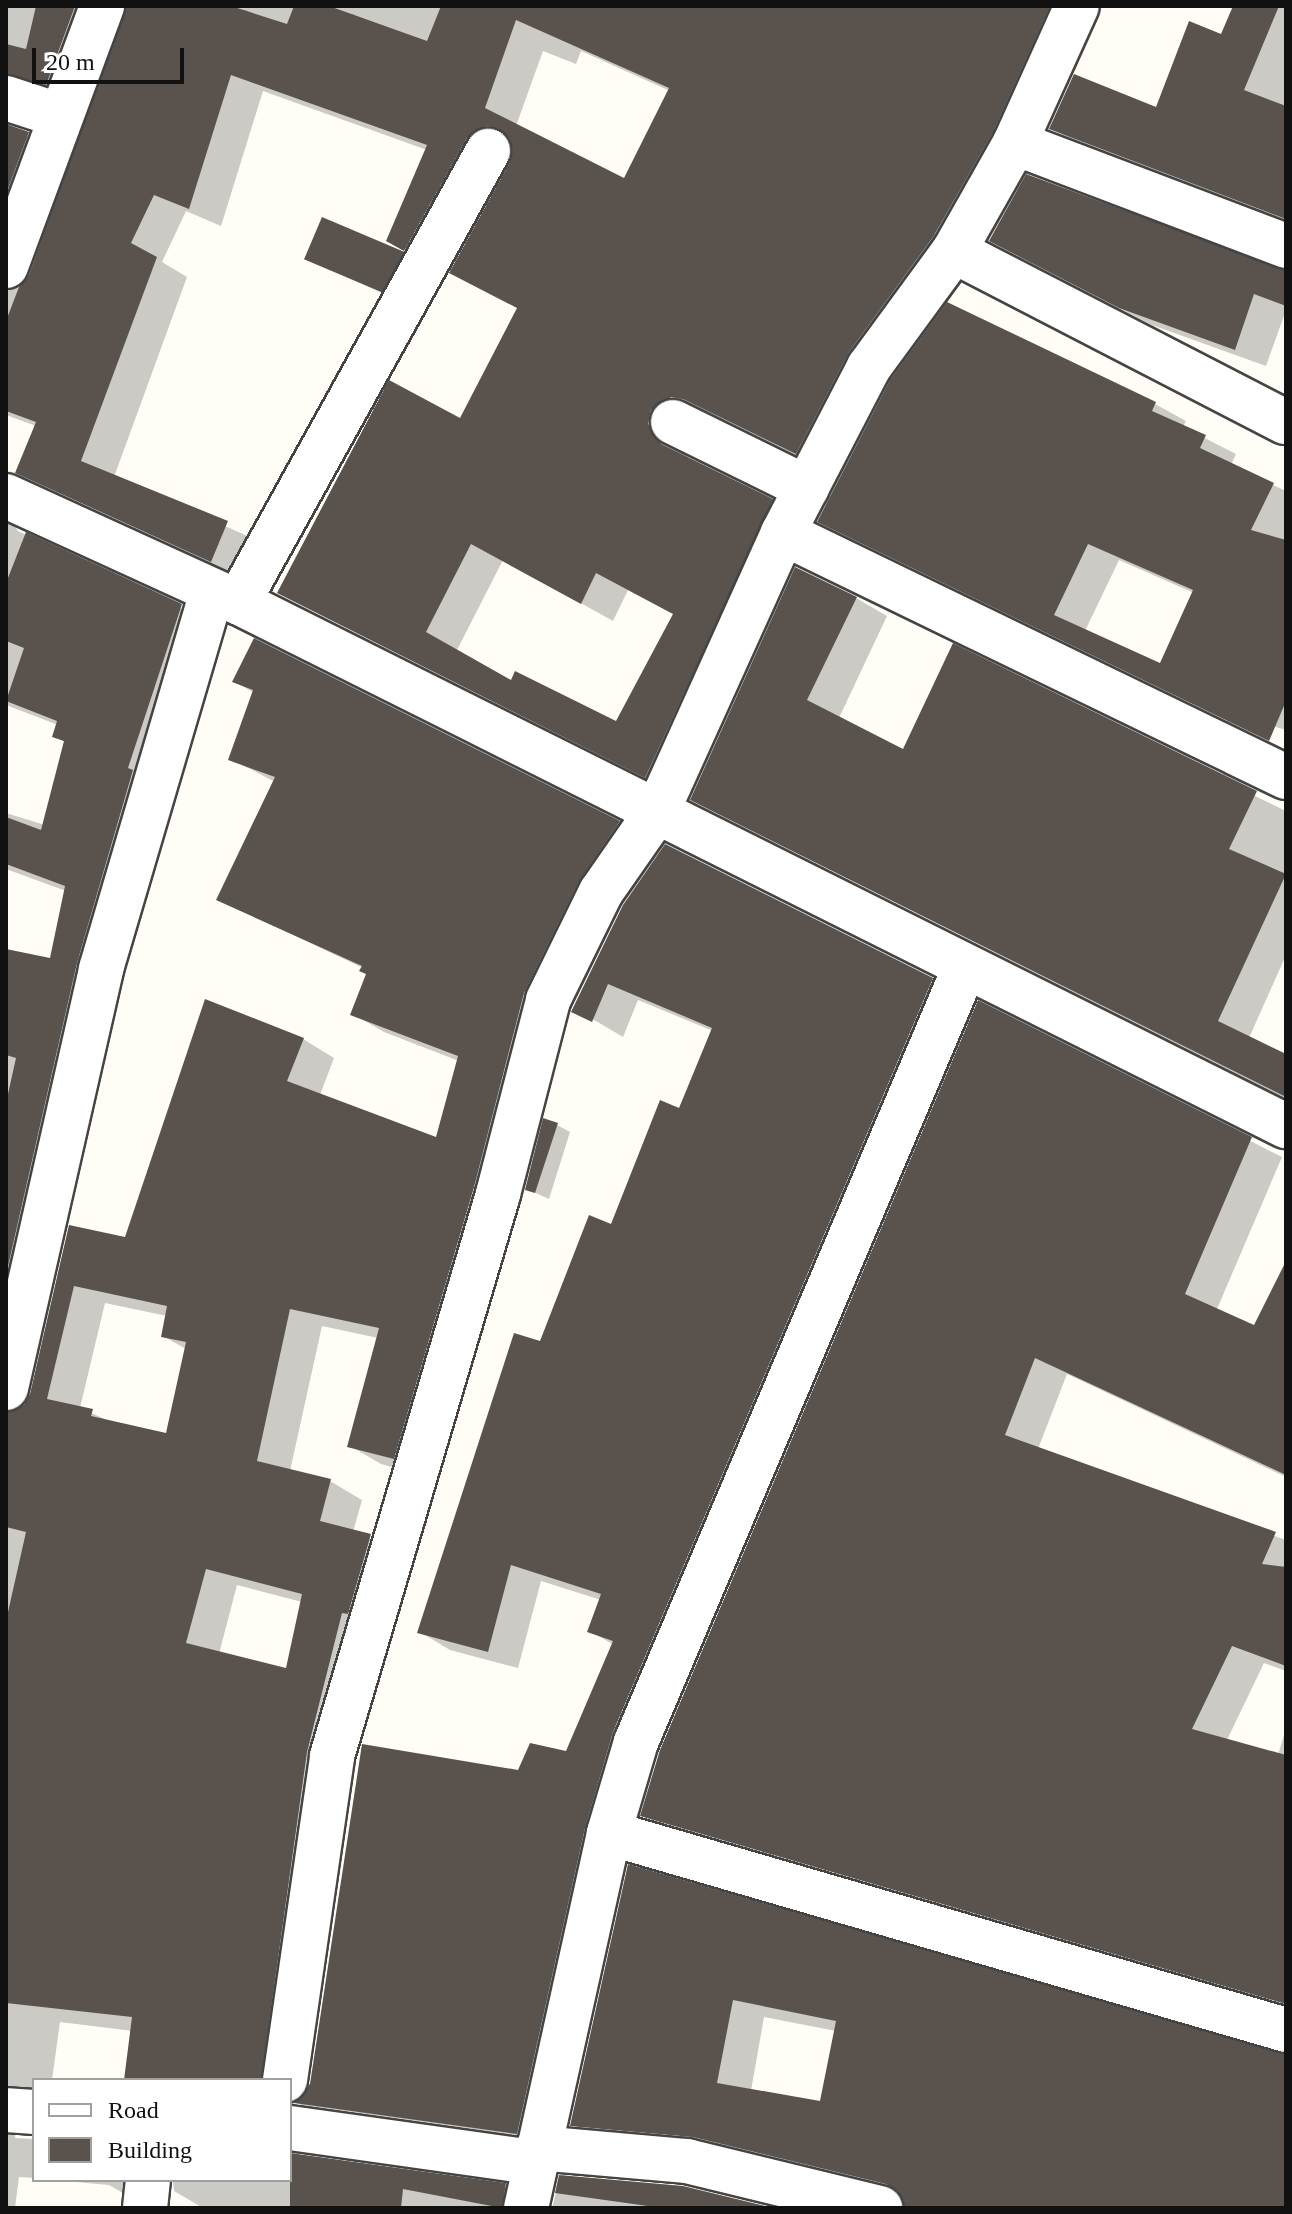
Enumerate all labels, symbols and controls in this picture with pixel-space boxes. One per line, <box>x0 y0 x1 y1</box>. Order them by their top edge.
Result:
scale bar <box>36 32 188 82</box>
text: 20 m <box>46 49 95 75</box>
legend <box>32 2078 292 2182</box>
text: Road <box>108 2097 159 2123</box>
text: Building <box>108 2137 192 2163</box>

